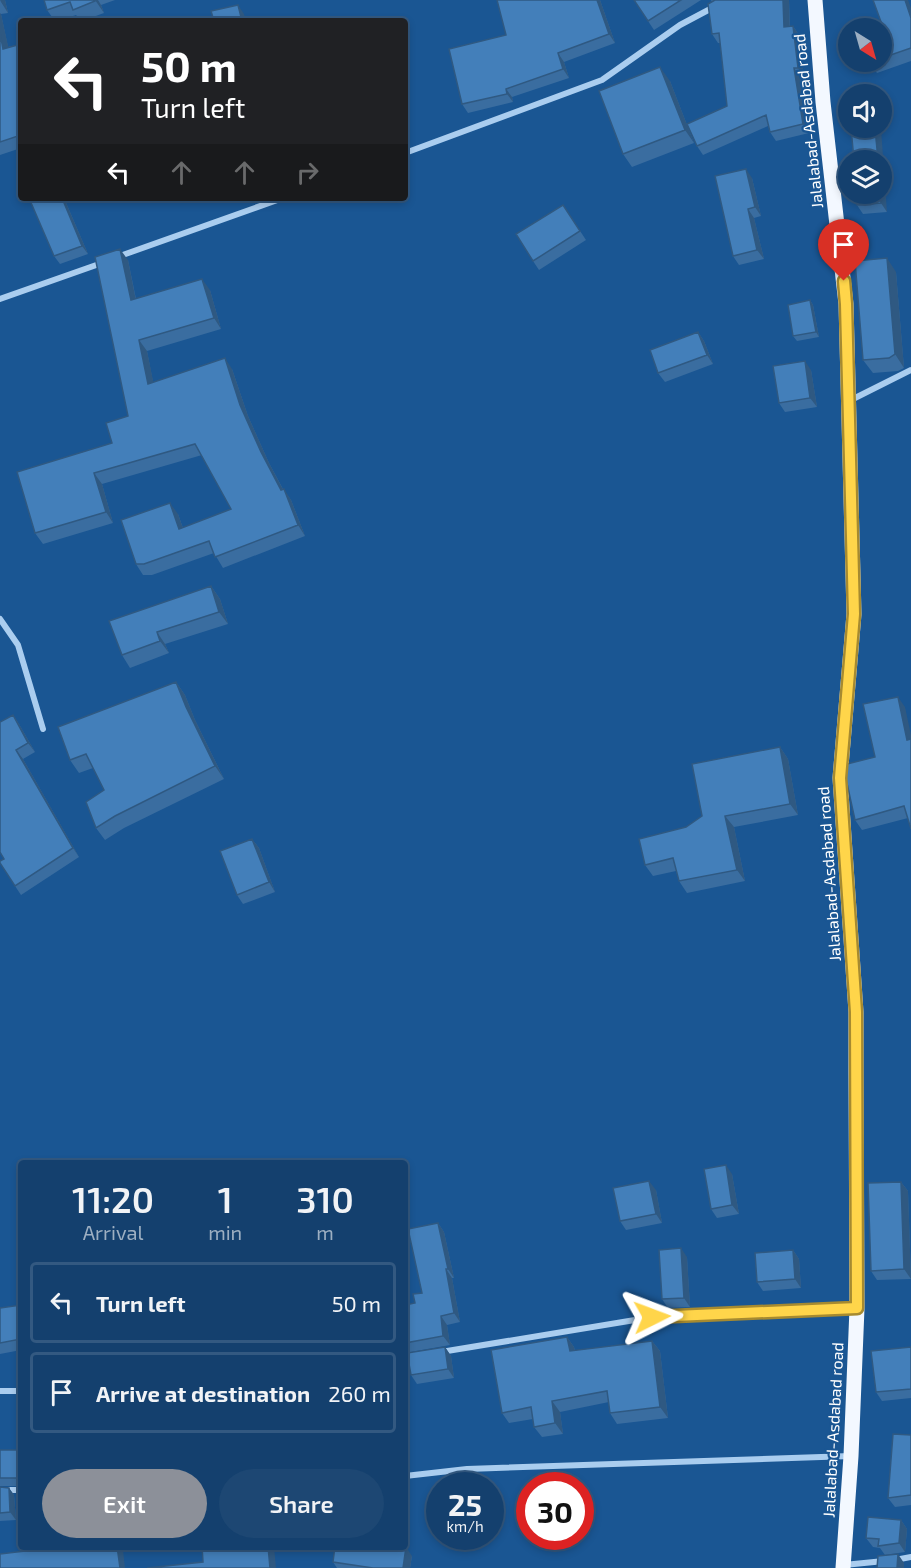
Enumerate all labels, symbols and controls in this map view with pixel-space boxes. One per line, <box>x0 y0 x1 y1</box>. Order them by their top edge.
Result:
north arrow <box>838 18 892 72</box>
map controls <box>838 18 892 204</box>
street label: Jalalabad-Asdabad road <box>789 33 826 209</box>
text: 50 m <box>141 40 237 90</box>
icon: left <box>42 42 120 120</box>
button: sound <box>838 84 892 138</box>
text: Turn left <box>141 91 245 123</box>
button: layers <box>838 150 892 204</box>
icon: left <box>102 156 135 189</box>
icon: ahead <box>165 156 198 189</box>
icon: ahead <box>228 156 261 189</box>
icon: right <box>291 156 324 189</box>
pin <box>818 219 869 281</box>
icon: arrive <box>827 228 860 261</box>
street label: Jalalabad-Asdabad road <box>813 786 844 962</box>
text: 11:20 <box>72 1177 154 1220</box>
text: 1 <box>218 1177 233 1220</box>
text: 310 <box>296 1177 354 1220</box>
text: Arrival <box>83 1220 144 1244</box>
text: min <box>208 1220 242 1244</box>
text: m <box>316 1220 334 1244</box>
position arrow <box>620 1285 684 1349</box>
icon: left <box>45 1286 78 1319</box>
text: Turn left <box>96 1290 185 1316</box>
text: 50 m <box>332 1290 381 1316</box>
street label: Jalalabad-Asdabad road <box>818 1342 847 1518</box>
icon: arrive <box>45 1376 78 1409</box>
text: Arrive at destination <box>96 1380 310 1406</box>
text: 260 m <box>328 1380 391 1406</box>
button: Exit <box>42 1469 207 1538</box>
button: Share <box>219 1469 384 1538</box>
speed limit sign: 30 <box>516 1472 594 1550</box>
text: 25 <box>448 1486 482 1522</box>
text: km/h <box>446 1517 484 1535</box>

